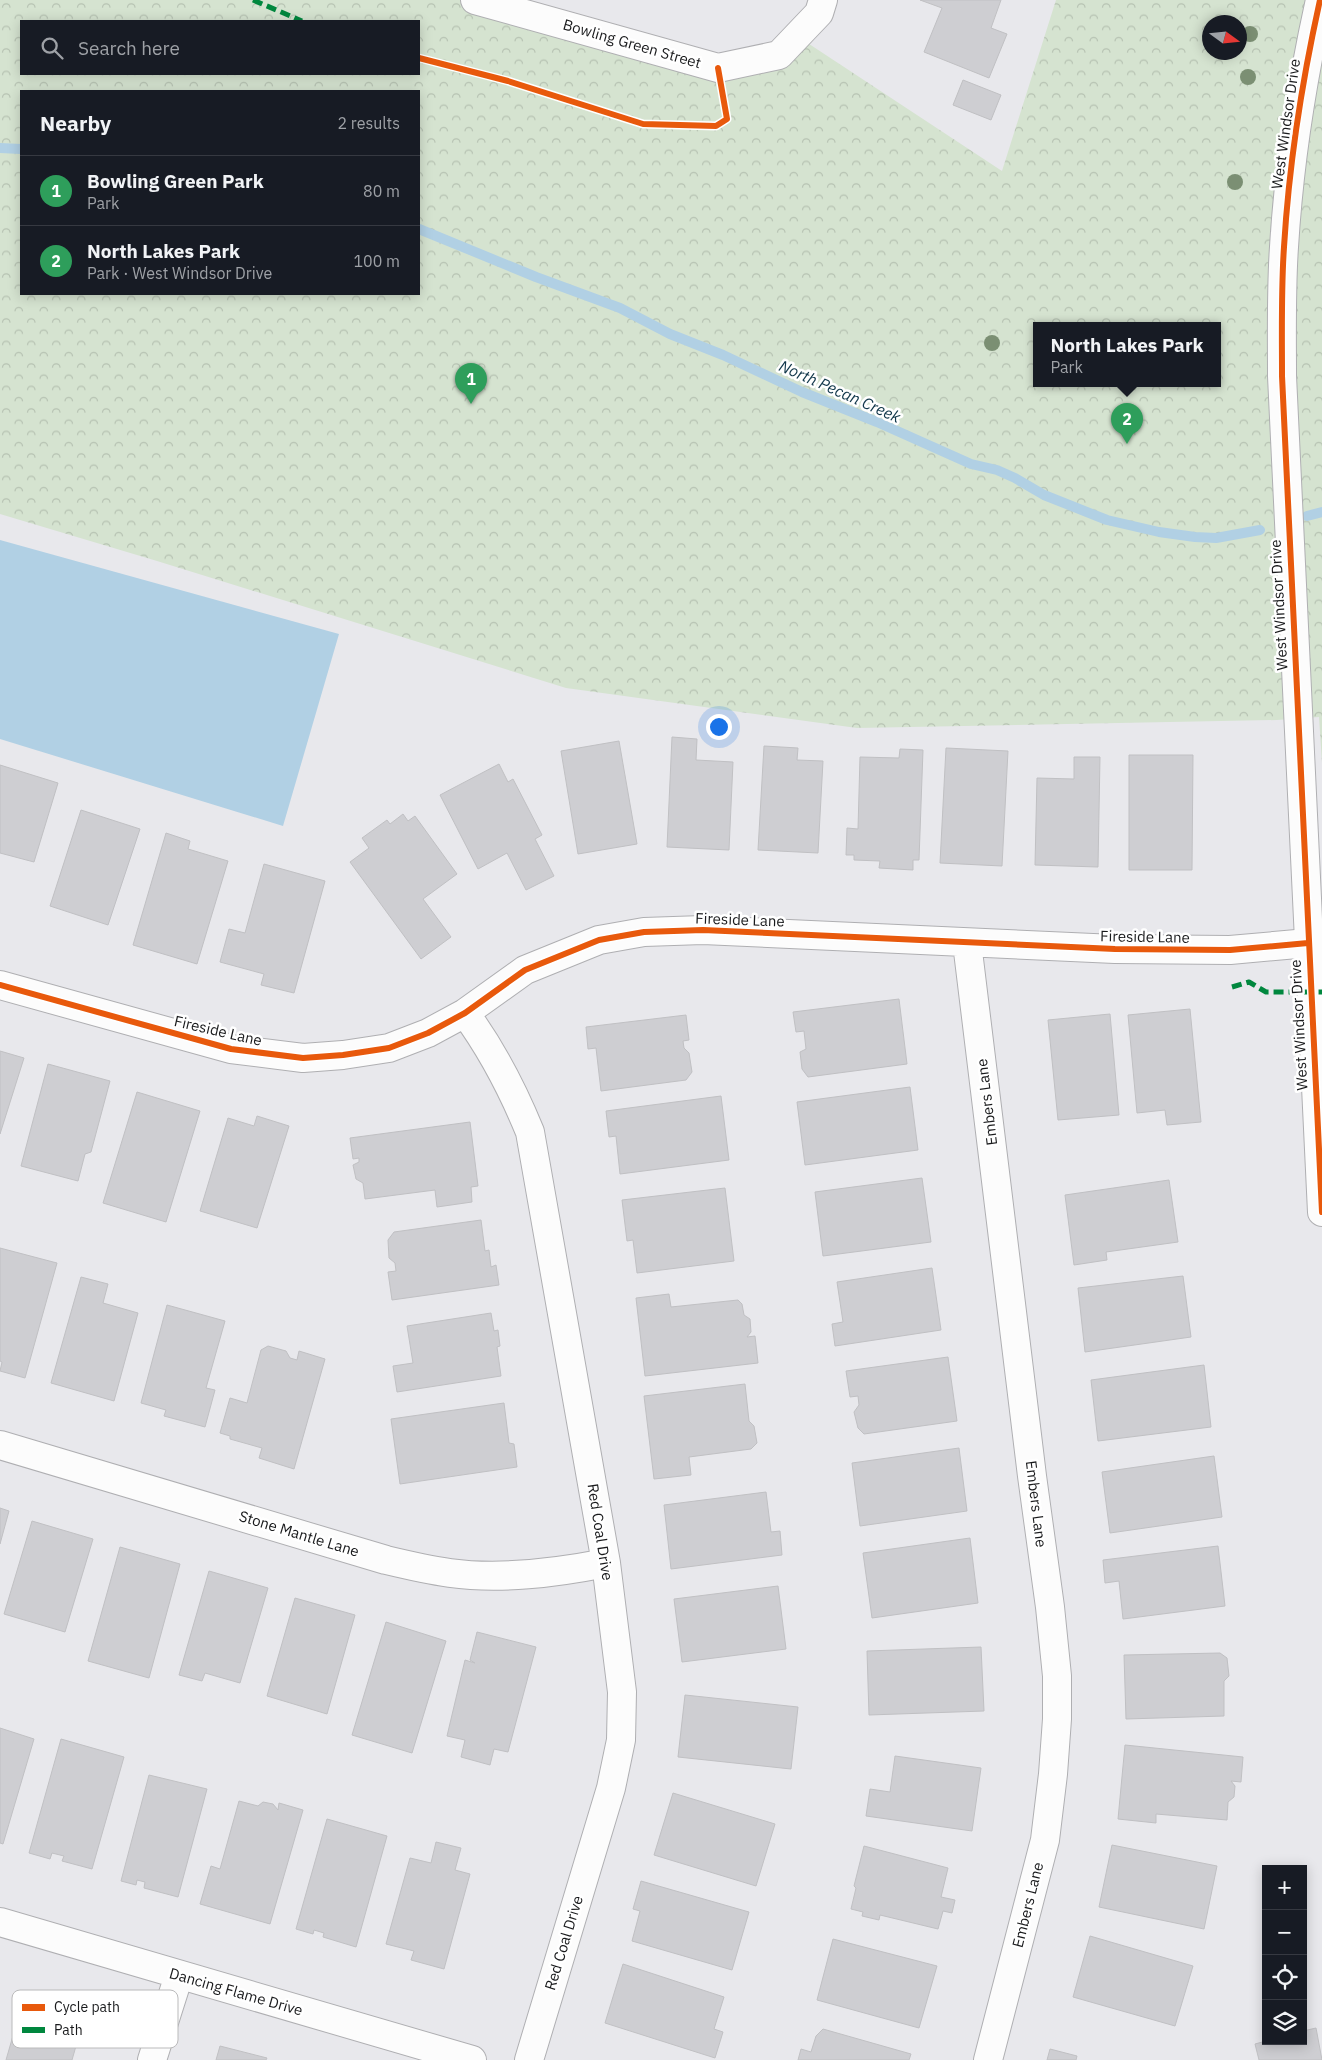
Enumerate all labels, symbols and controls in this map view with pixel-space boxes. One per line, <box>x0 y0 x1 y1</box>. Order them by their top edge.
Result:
street label: Bowling Green Street <box>561 15 703 72</box>
north arrow <box>1202 15 1247 60</box>
search box <box>20 20 420 75</box>
icon: search <box>38 34 66 62</box>
text: Search here <box>78 36 180 60</box>
street label: West Windsor Drive <box>1267 58 1304 190</box>
text: Nearby <box>40 109 111 137</box>
text: 2 results <box>337 113 400 133</box>
text: Bowling Green Park <box>87 169 264 193</box>
text: 1 <box>51 181 61 201</box>
text: 80 m <box>363 181 400 201</box>
text: Park <box>87 193 119 213</box>
text: North Lakes Park <box>87 239 240 263</box>
text: 2 <box>51 251 61 271</box>
text: 100 m <box>353 251 400 271</box>
text: Park · West Windsor Drive <box>87 263 272 283</box>
popup <box>1033 322 1221 387</box>
text: North Lakes Park <box>1050 333 1204 357</box>
water label: North Pecan Creek <box>776 355 904 427</box>
text: Park <box>1050 357 1083 377</box>
pin: 1 <box>455 363 487 404</box>
pin: 2 <box>1111 403 1143 444</box>
street label: West Windsor Drive <box>1266 539 1291 671</box>
your location <box>706 714 732 740</box>
street label: Fireside Lane <box>695 908 785 931</box>
street label: Fireside Lane <box>1100 926 1190 947</box>
street label: West Windsor Drive <box>1286 959 1311 1091</box>
street label: Fireside Lane <box>172 1011 264 1050</box>
street label: Embers Lane <box>972 1058 1001 1147</box>
street label: Embers Lane <box>1022 1459 1051 1548</box>
street label: Red Coal Drive <box>583 1482 618 1582</box>
street label: Stone Mantle Lane <box>237 1506 362 1561</box>
street label: Embers Lane <box>1008 1860 1047 1950</box>
map controls <box>1262 1865 1307 2045</box>
button: + <box>1262 1865 1307 1910</box>
street label: Red Coal Drive <box>540 1893 587 1992</box>
button: − <box>1262 1910 1307 1955</box>
button: locate <box>1262 1955 1307 2000</box>
street label: Dancing Flame Drive <box>167 1963 305 2020</box>
legend <box>12 1990 178 2048</box>
text: Cycle path <box>54 1998 120 2016</box>
button: layers <box>1262 2000 1307 2045</box>
text: Path <box>54 2021 83 2039</box>

